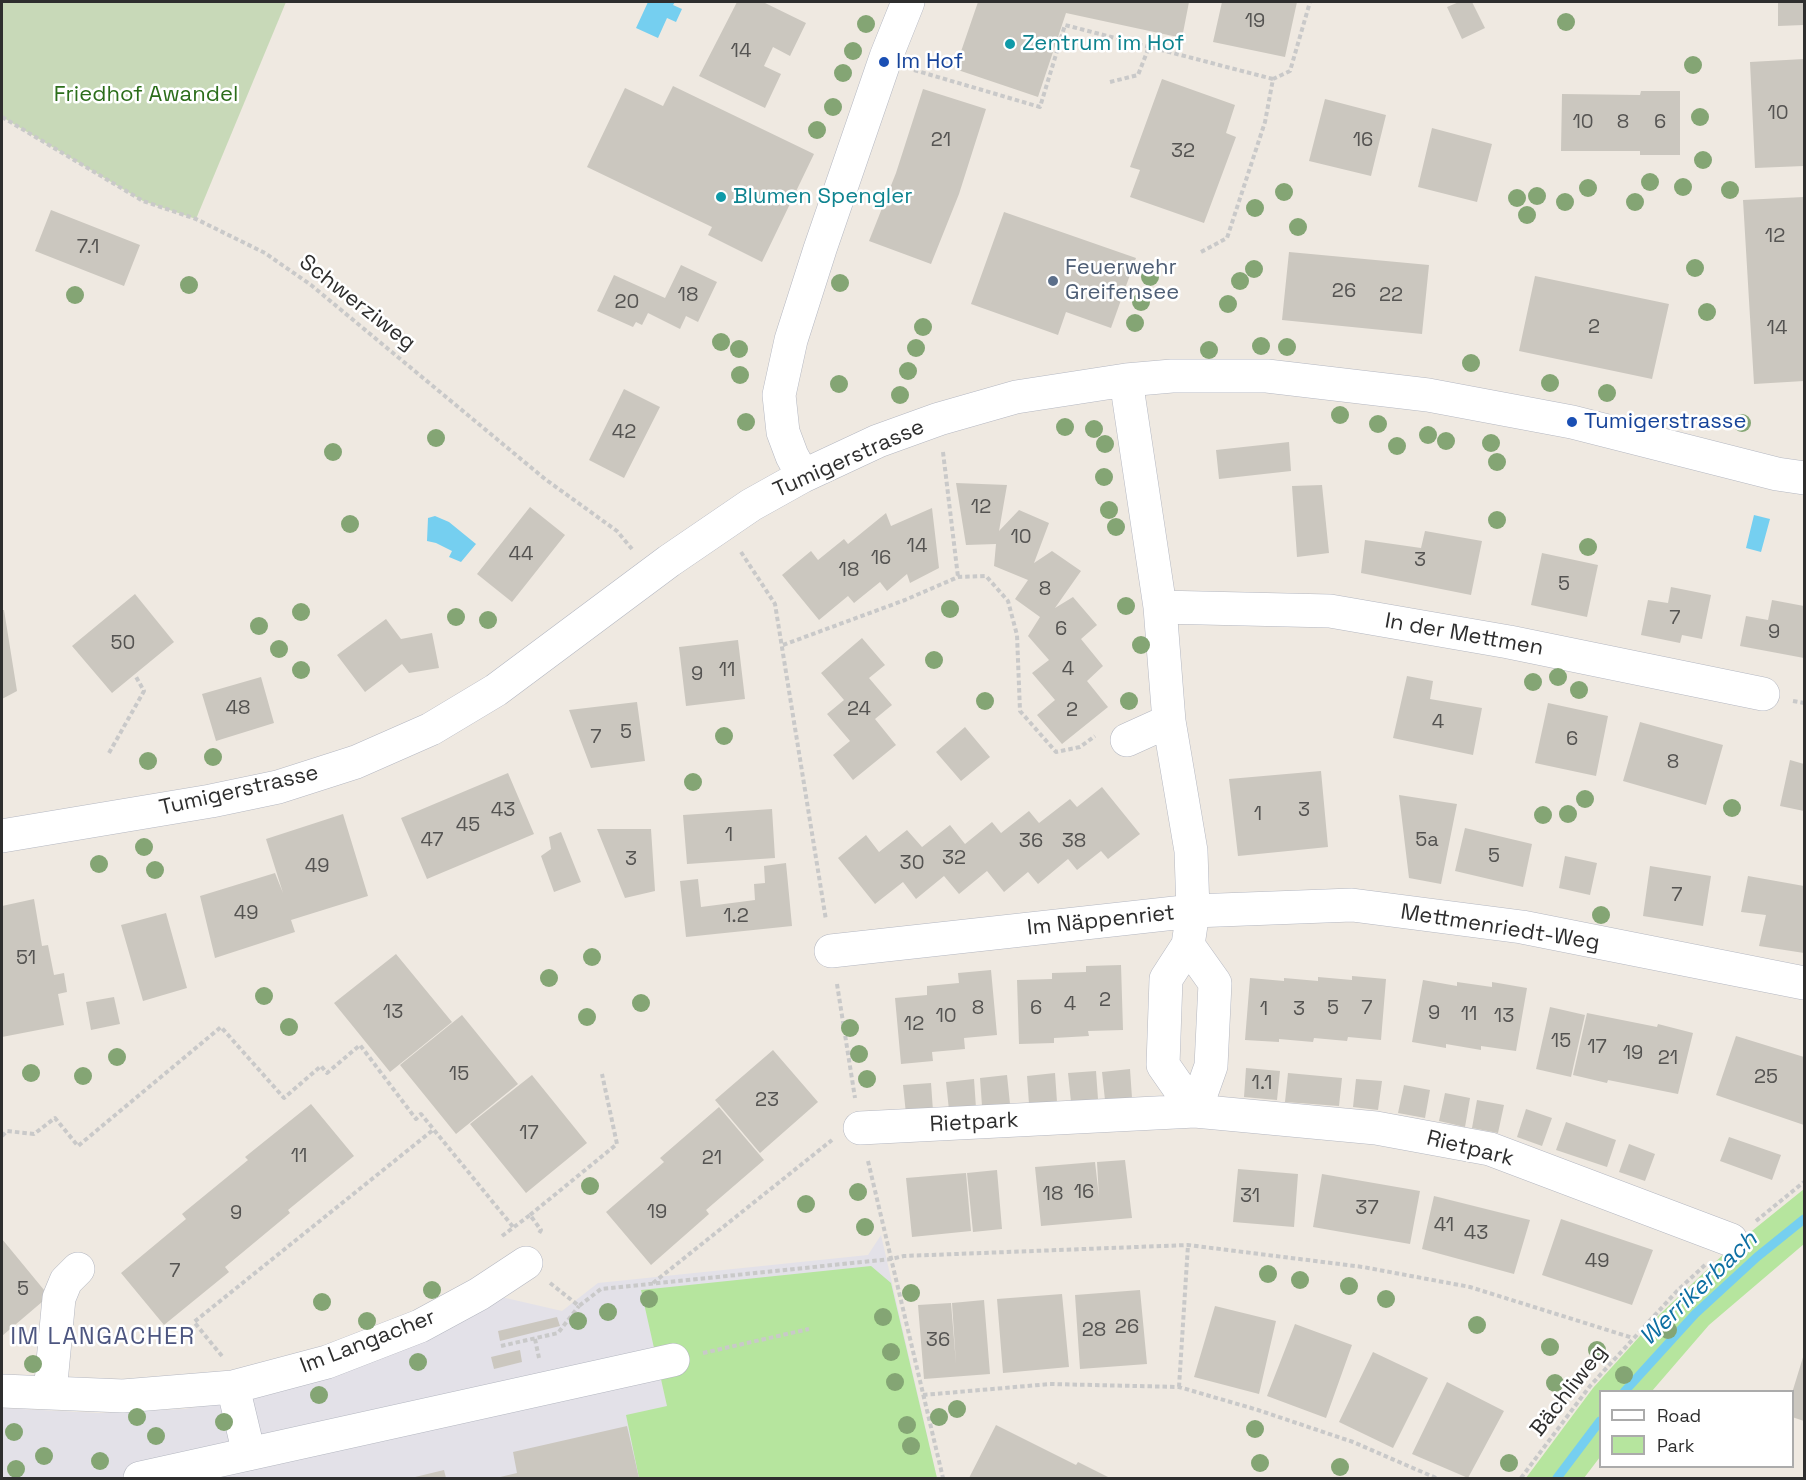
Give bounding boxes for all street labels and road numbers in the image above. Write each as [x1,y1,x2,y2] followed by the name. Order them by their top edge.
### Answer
[294,249,420,357] street label: Schwerziweg
[769,414,929,504] street label: Tumigerstrasse
[1383,608,1545,662] street label: In der Mettmen
[157,760,321,822] street label: Tumigerstrasse
[1399,899,1601,957] street label: Mettmenriedt-Weg
[1026,900,1176,942] street label: Im Näppenriet
[929,1107,1019,1139] street label: Rietpark
[1424,1125,1516,1173] street label: Rietpark
[297,1304,439,1380] street label: Im Langacher
[1525,1340,1613,1442] street label: Bächliweg

